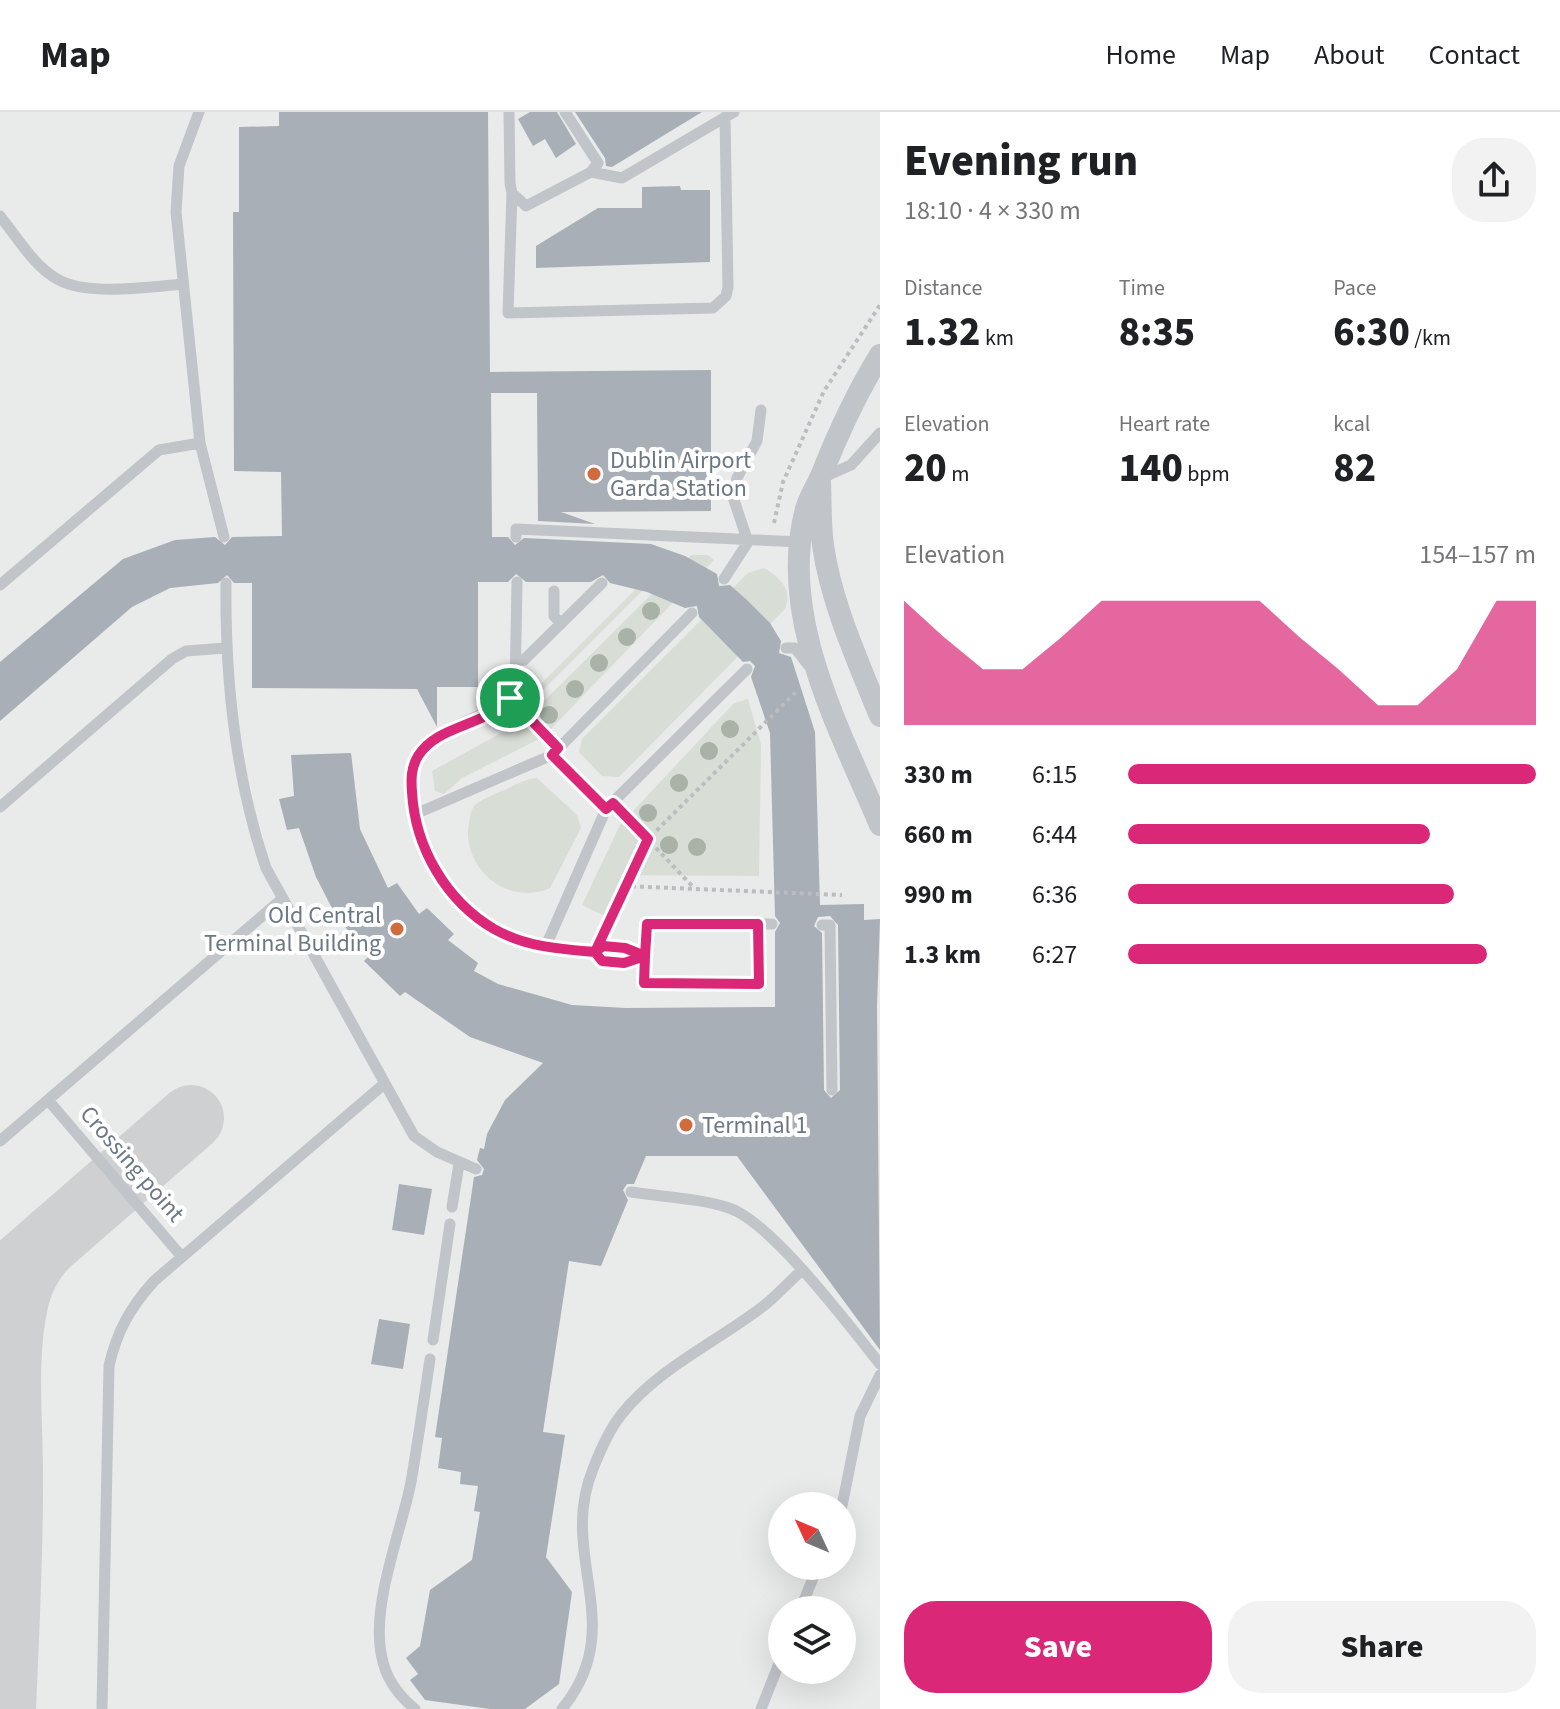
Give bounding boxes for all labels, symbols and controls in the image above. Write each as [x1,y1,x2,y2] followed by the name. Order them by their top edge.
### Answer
[40,28,111,82] text: Map
[1105,35,1176,75] text: Home
[1220,35,1270,75] text: Map
[1314,35,1385,75] text: About
[1429,35,1520,75] text: Contact
[904,130,1138,193] text: Evening run
[1452,138,1536,222] button: share
[904,192,1081,229] text: 18:10 · 4 × 330 m
[904,272,982,304] text: Distance
[1119,272,1165,304] text: Time
[1333,272,1376,304] text: Pace
[904,304,980,361] text: 1.32
[1119,304,1195,361] text: 8:35
[1333,304,1410,361] text: 6:30
[980,322,1014,354] text: km
[1410,322,1451,354] text: /km
[904,408,990,440] text: Elevation
[1119,408,1210,440] text: Heart rate
[1333,408,1370,440] text: kcal
[904,440,947,497] text: 20
[1119,440,1183,497] text: 140
[1333,440,1376,497] text: 82
[610,443,751,506] place label: Dublin Airport Garda Station
[947,458,969,490] text: m
[1183,458,1230,490] text: bpm
[585,465,603,483] marker: Dublin Airport Garda Station
[904,536,1005,573] text: Elevation
[1419,536,1536,573] text: 154–157 m
[476,664,544,732] pin
[488,676,532,720] icon: arrive
[904,756,973,793] text: 330 m
[1032,756,1077,793] text: 6:15
[904,816,973,853] text: 660 m
[1032,816,1077,853] text: 6:44
[904,876,973,913] text: 990 m
[1032,876,1077,913] text: 6:36
[204,898,381,961] place label: Old Central Terminal Building
[388,920,406,938] marker: Old Central Terminal Building
[904,936,981,973] text: 1.3 km
[1032,936,1077,973] text: 6:27
[71,1098,193,1230] street label: Crossing point
[702,1108,807,1143] place label: Terminal 1
[677,1116,695,1134] marker: Terminal 1
[768,1492,856,1580] north arrow
[768,1492,856,1684] map controls
[768,1596,856,1684] button: layers
[904,1601,1212,1693] button: Save
[1228,1601,1536,1693] button: Share

